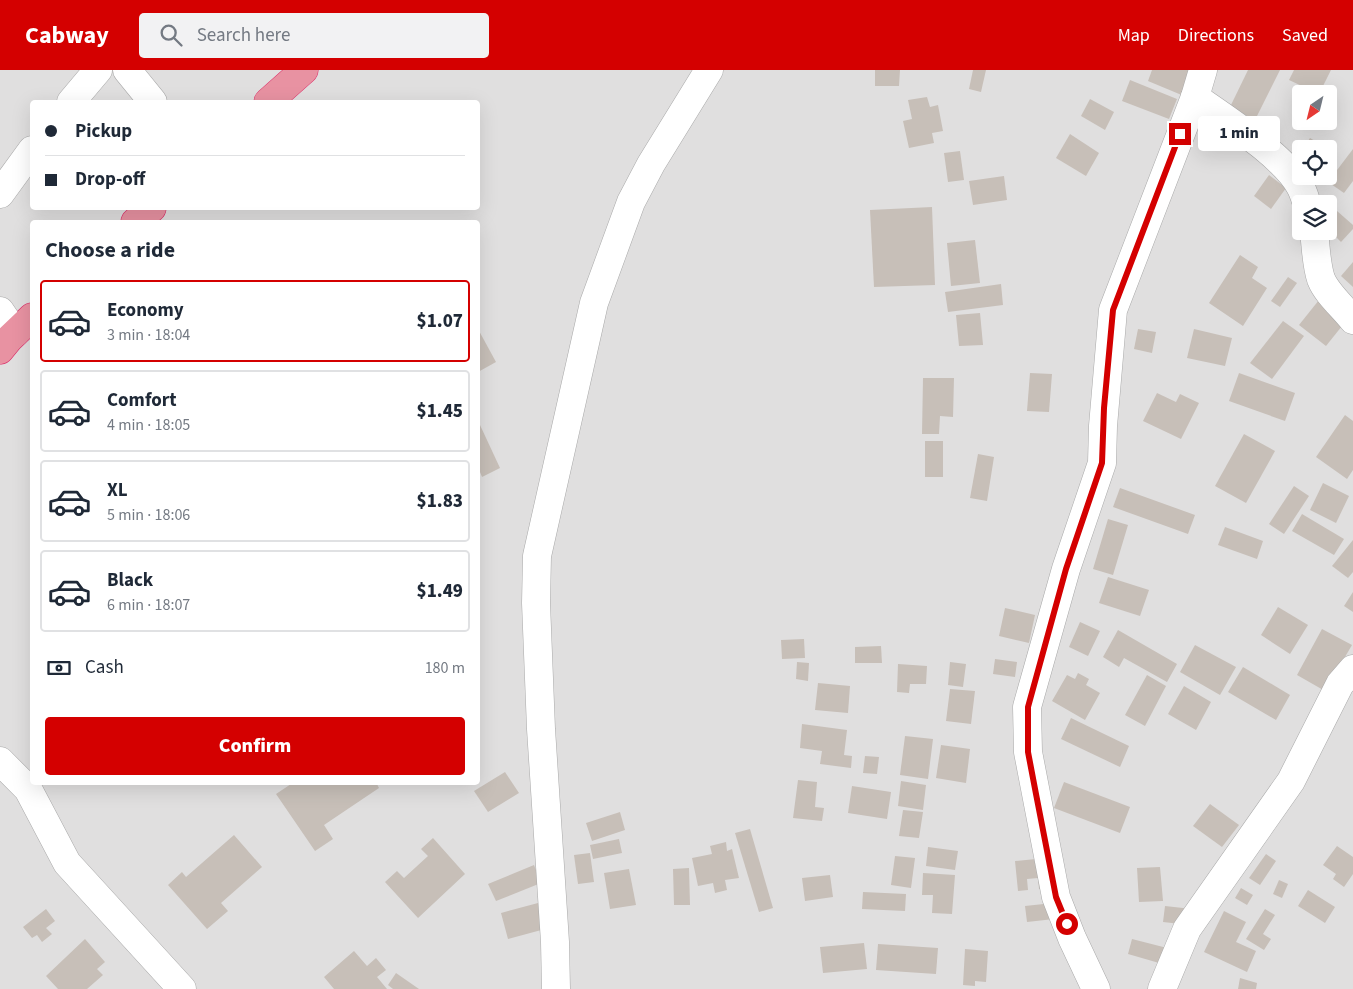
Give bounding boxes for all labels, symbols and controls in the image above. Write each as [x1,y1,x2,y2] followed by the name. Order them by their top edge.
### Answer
[139,13,489,58] search box
[25,18,109,53] text: Cabway
[157,21,185,49] icon: search
[197,22,290,49] text: Search here
[1118,23,1150,48] text: Map
[1178,23,1254,48] text: Directions
[1282,23,1328,48] text: Saved
[1292,85,1338,130] north arrow
[1292,85,1337,240] map controls
[1198,116,1280,152] callout: 1 min
[75,118,132,145] text: Pickup
[1219,122,1259,144] text: 1 min
[1169,123,1191,145] route end
[1292,140,1337,185] button: locate
[75,166,145,193] text: Drop-off
[1292,195,1337,240] button: layers
[45,234,175,266] text: Choose a ride
[107,297,184,324] text: Economy
[47,299,92,344] icon: car
[417,308,463,335] text: $1.07
[107,324,190,346] text: 3 min · 18:04
[107,387,177,414] text: Comfort
[47,389,92,434] icon: car
[417,398,463,425] text: $1.45
[107,414,190,436] text: 4 min · 18:05
[107,477,128,504] text: XL
[47,479,92,524] icon: car
[417,488,463,515] text: $1.83
[107,504,190,526] text: 5 min · 18:06
[107,567,153,594] text: Black
[47,569,92,614] icon: car
[417,578,463,605] text: $1.49
[107,594,190,616] text: 6 min · 18:07
[45,654,73,682] icon: cash
[85,654,124,681] text: Cash
[425,657,465,679] text: 180 m
[45,717,465,775] button: Confirm
[1056,913,1078,935] route start

